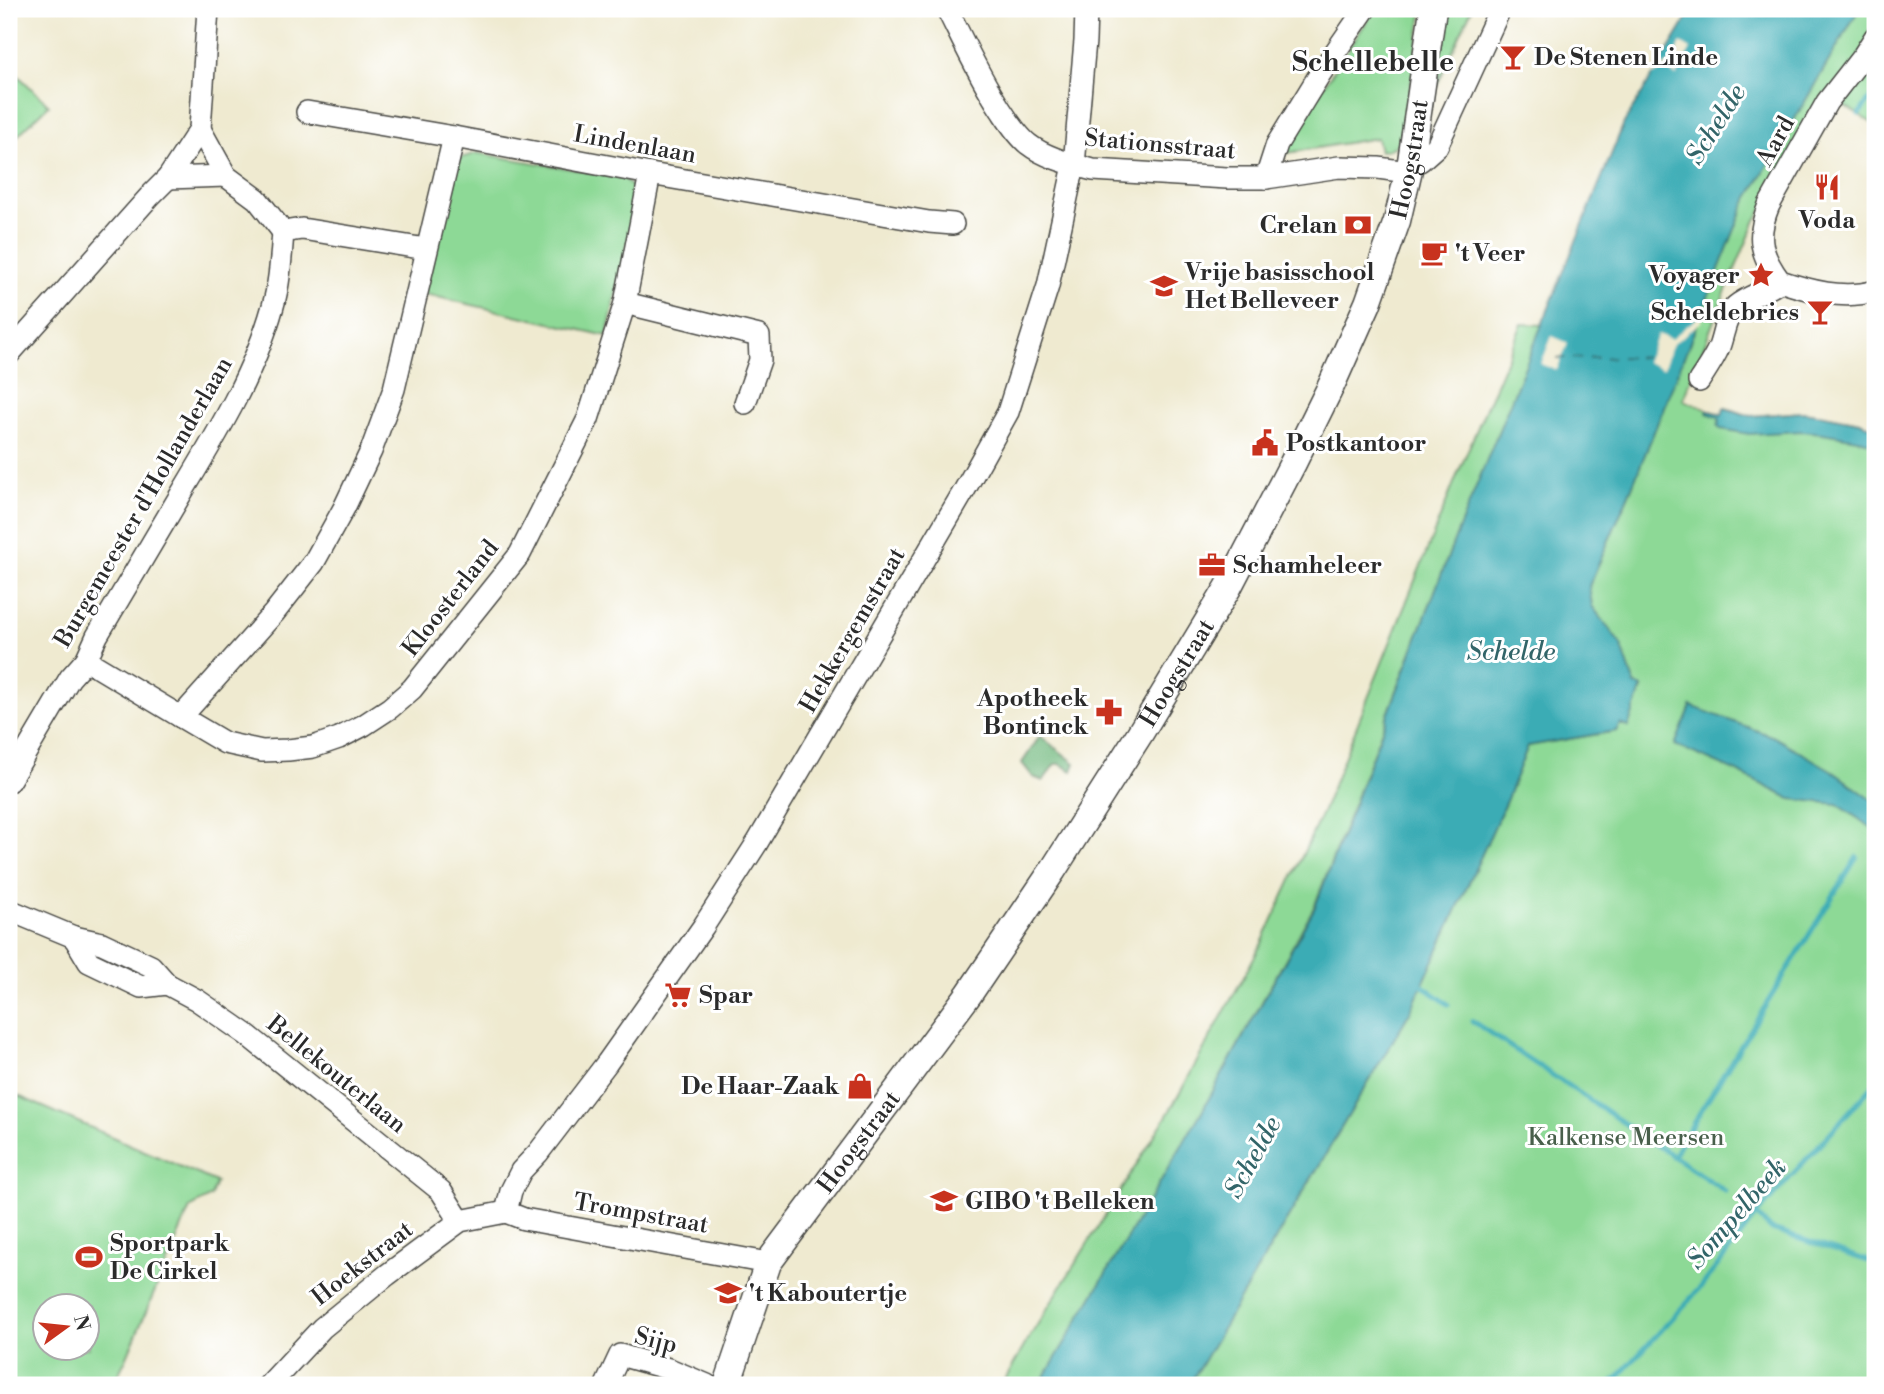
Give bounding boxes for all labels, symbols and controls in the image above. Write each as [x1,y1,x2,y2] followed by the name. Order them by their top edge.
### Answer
[1498,42,1528,72] bar icon: De Stenen Linde
[1534,43,1718,73] place label: De Stenen Linde
[1292,45,1454,80] district label: Schellebelle
[1679,79,1753,171] water label: Schelde
[1384,97,1436,222] street label: Hoogstraat
[1749,111,1802,173] street label: Aard
[571,119,698,171] street label: Lindenlaan
[1083,123,1237,167] street label: Stationsstraat
[1812,172,1842,202] restaurant icon: Voda
[1798,206,1856,236] place label: Voda
[1343,210,1373,240] bank icon: Crelan
[1259,211,1337,241] place label: Crelan
[1419,238,1449,268] cafe icon: 't Veer
[1455,239,1525,269] place label: 't Veer
[1184,258,1375,316] place label: Vrije basisschool Het Belleveer
[1746,260,1776,290] place icon: Voyager
[1648,261,1740,291] place label: Voyager
[1149,271,1179,301] school or university icon: Vrije basisschool Het Belleveer
[1805,297,1835,327] bar icon: Scheldebries
[1651,298,1799,328] place label: Scheldebries
[48,352,239,654] street label: Burgemeester d'Hollanderlaan
[1250,428,1280,458] public building icon: Postkantoor
[1286,429,1426,459] place label: Postkantoor
[396,534,506,663] street label: Kloosterland
[793,542,913,719] street label: Hekkergemstraat
[1197,550,1227,580] office icon: Schamheleer
[1233,551,1382,581] place label: Schamheleer
[1133,613,1222,733] street label: Hoogstraat
[1467,636,1555,668] water label: Schelde
[976,684,1089,742] place label: Apotheek Bontinck
[1094,697,1124,727] pharmacy icon: Apotheek Bontinck
[663,980,693,1010] supermarket icon: Spar
[699,981,753,1011] place label: Spar
[260,1009,412,1140] street label: Bellekouterlaan
[845,1071,875,1101] shop icon: De Haar-Zaak
[681,1072,840,1102] place label: De Haar-Zaak
[811,1085,908,1200] street label: Hoogstraat
[1217,1111,1288,1204] water label: Schelde
[1528,1123,1724,1153] park label: Kalkense Meersen
[1680,1152,1794,1276] water label: Sompelbeek
[929,1186,959,1216] school or university icon: GIBO 't Belleken
[571,1187,711,1241] street label: Trompstraat
[965,1187,1155,1217] place label: GIBO 't Belleken
[306,1215,420,1313] street label: Hoekstraat
[110,1229,230,1287] place label: Sportpark De Cirkel
[74,1242,104,1272] sports icon: Sportpark De Cirkel
[713,1278,743,1308] school or university icon: 't Kaboutertje
[749,1279,907,1309] place label: 't Kaboutertje
[32,1292,102,1362] north arrow
[68,1312,95,1333] text: N
[631,1321,680,1361] street label: Sijp

